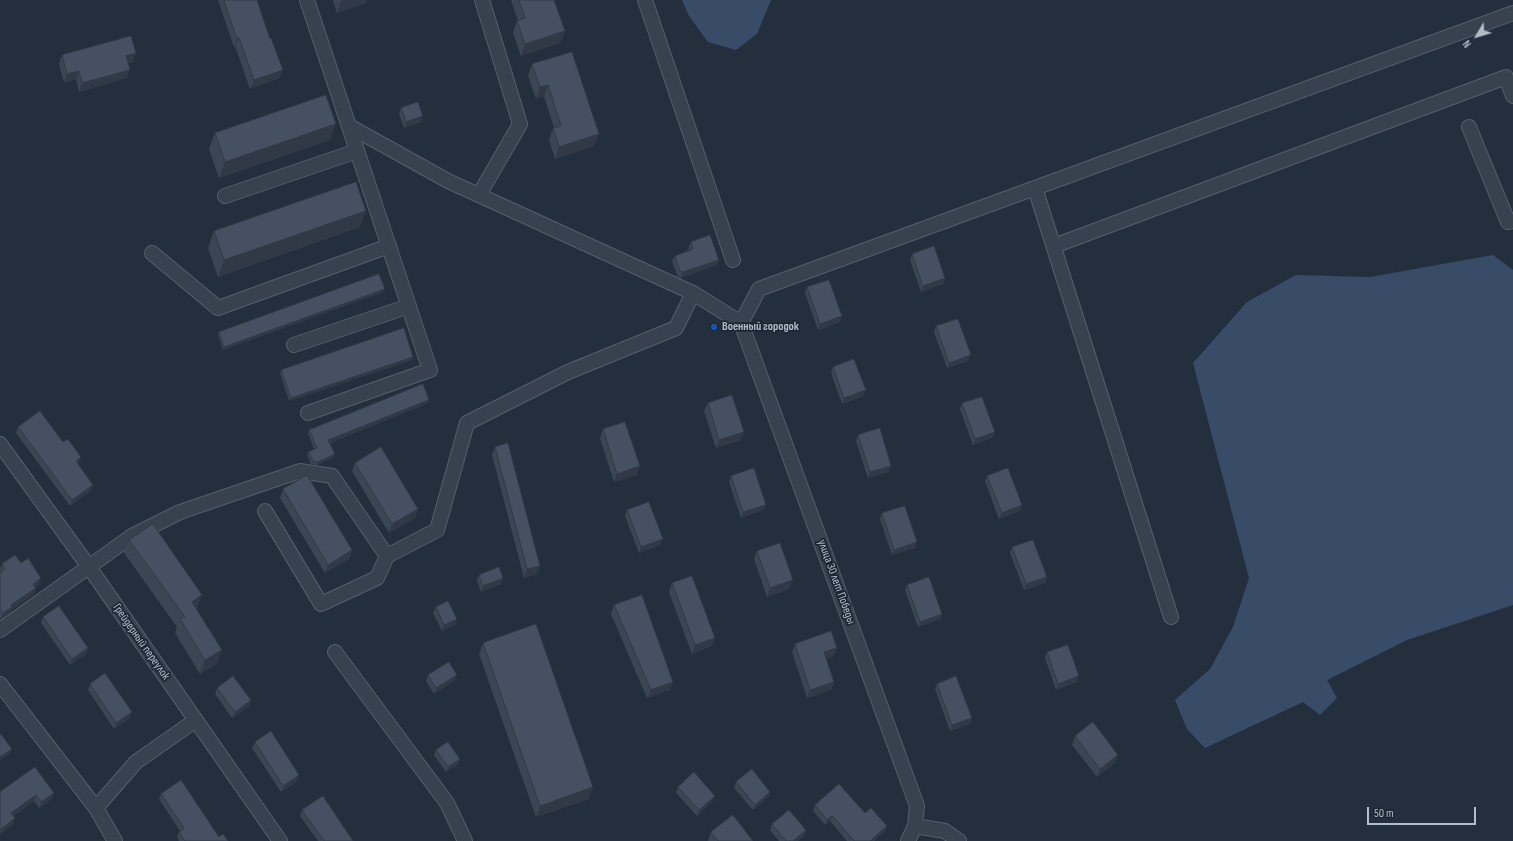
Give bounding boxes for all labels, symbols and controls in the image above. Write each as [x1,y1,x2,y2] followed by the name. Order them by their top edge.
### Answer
[1457,16,1497,56] north arrow
[1460,37,1474,50] text: N
[722,320,799,334] place label: Военный городок
[709,322,719,332] marker: Военный городок
[814,538,858,626] street label: улица 30 лет Победы
[109,601,173,683] street label: Грейдерный переулок
[1369,799,1478,825] scale bar
[1374,806,1394,821] text: 50 m

